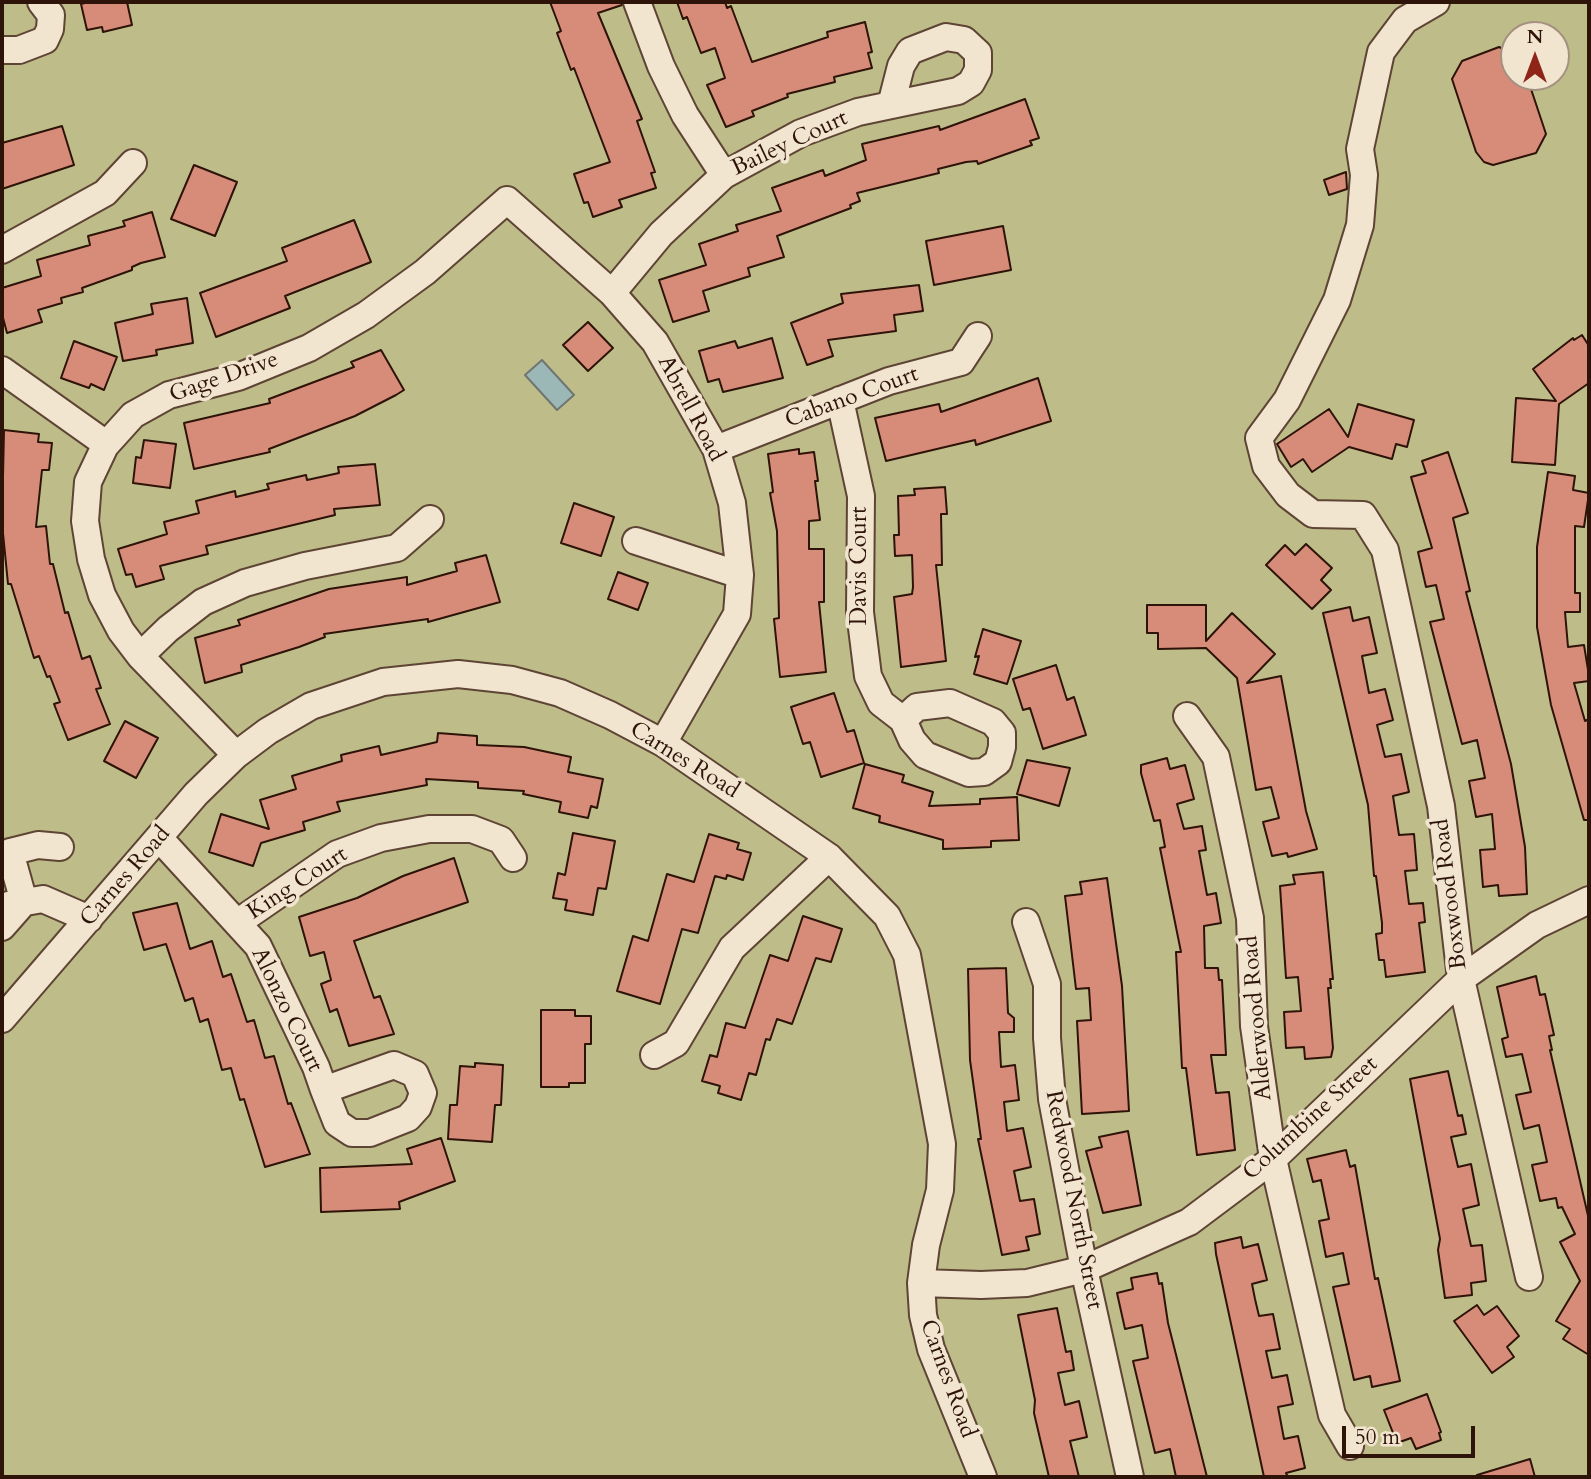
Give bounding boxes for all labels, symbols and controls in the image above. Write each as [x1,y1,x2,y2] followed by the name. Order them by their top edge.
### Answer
[1500,21,1570,91] north arrow
[1527,24,1543,50] text: N
[728,105,852,183] street label: Bailey Court
[166,347,282,409] street label: Gage Drive
[651,351,729,467] street label: Abrell Road
[782,361,922,435] street label: Cabano Court
[847,507,875,625] street label: Davis Court
[624,716,744,806] street label: Carnes Road
[1428,817,1474,971] street label: Boxwood Road
[75,821,177,933] street label: Carnes Road
[243,841,353,927] street label: King Court
[1237,934,1279,1102] street label: Alderwood Road
[244,943,328,1077] street label: Alonzo Court
[1238,1051,1384,1187] street label: Columbine Street
[1038,1088,1108,1312] street label: Redwood North Street
[913,1316,981,1442] street label: Carnes Road
[1346,1412,1479,1456] scale bar
[1355,1423,1400,1452] text: 50 m

